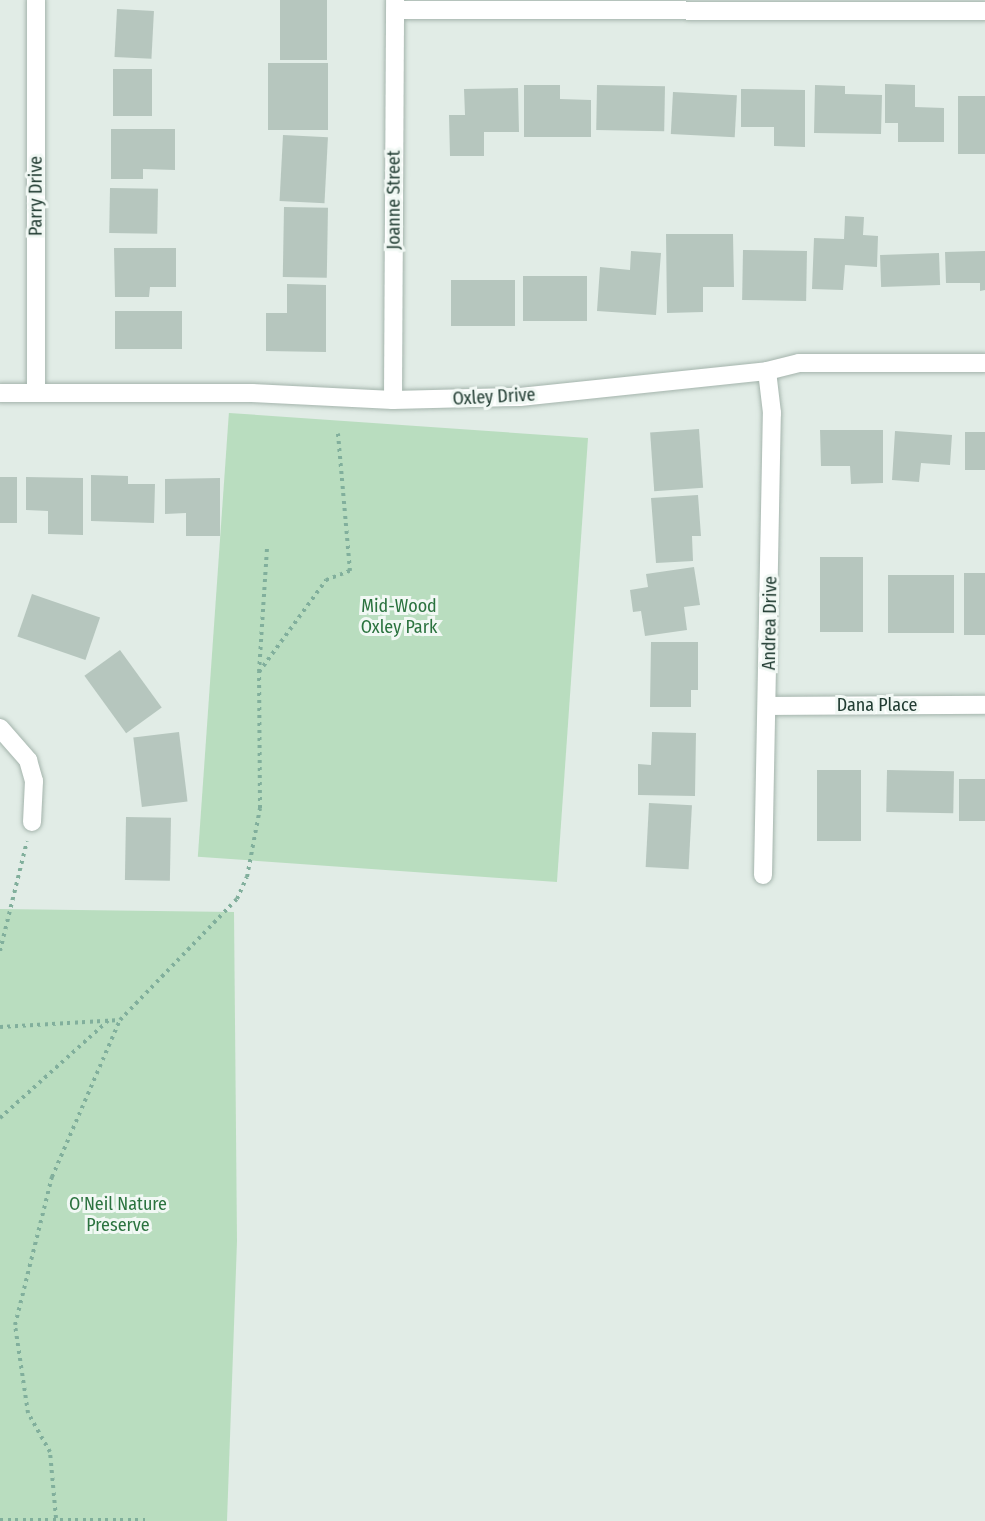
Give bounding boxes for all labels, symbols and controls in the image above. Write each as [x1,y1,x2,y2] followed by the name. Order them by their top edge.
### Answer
[383,150,405,250] street label: Joanne Street
[25,156,47,236] street label: Parry Drive
[452,384,536,410] street label: Oxley Drive
[758,576,782,670] street label: Andrea Drive
[361,596,437,638] park label: Mid-Wood Oxley Park
[837,694,917,716] street label: Dana Place
[69,1194,167,1236] park label: O'Neil Nature Preserve

